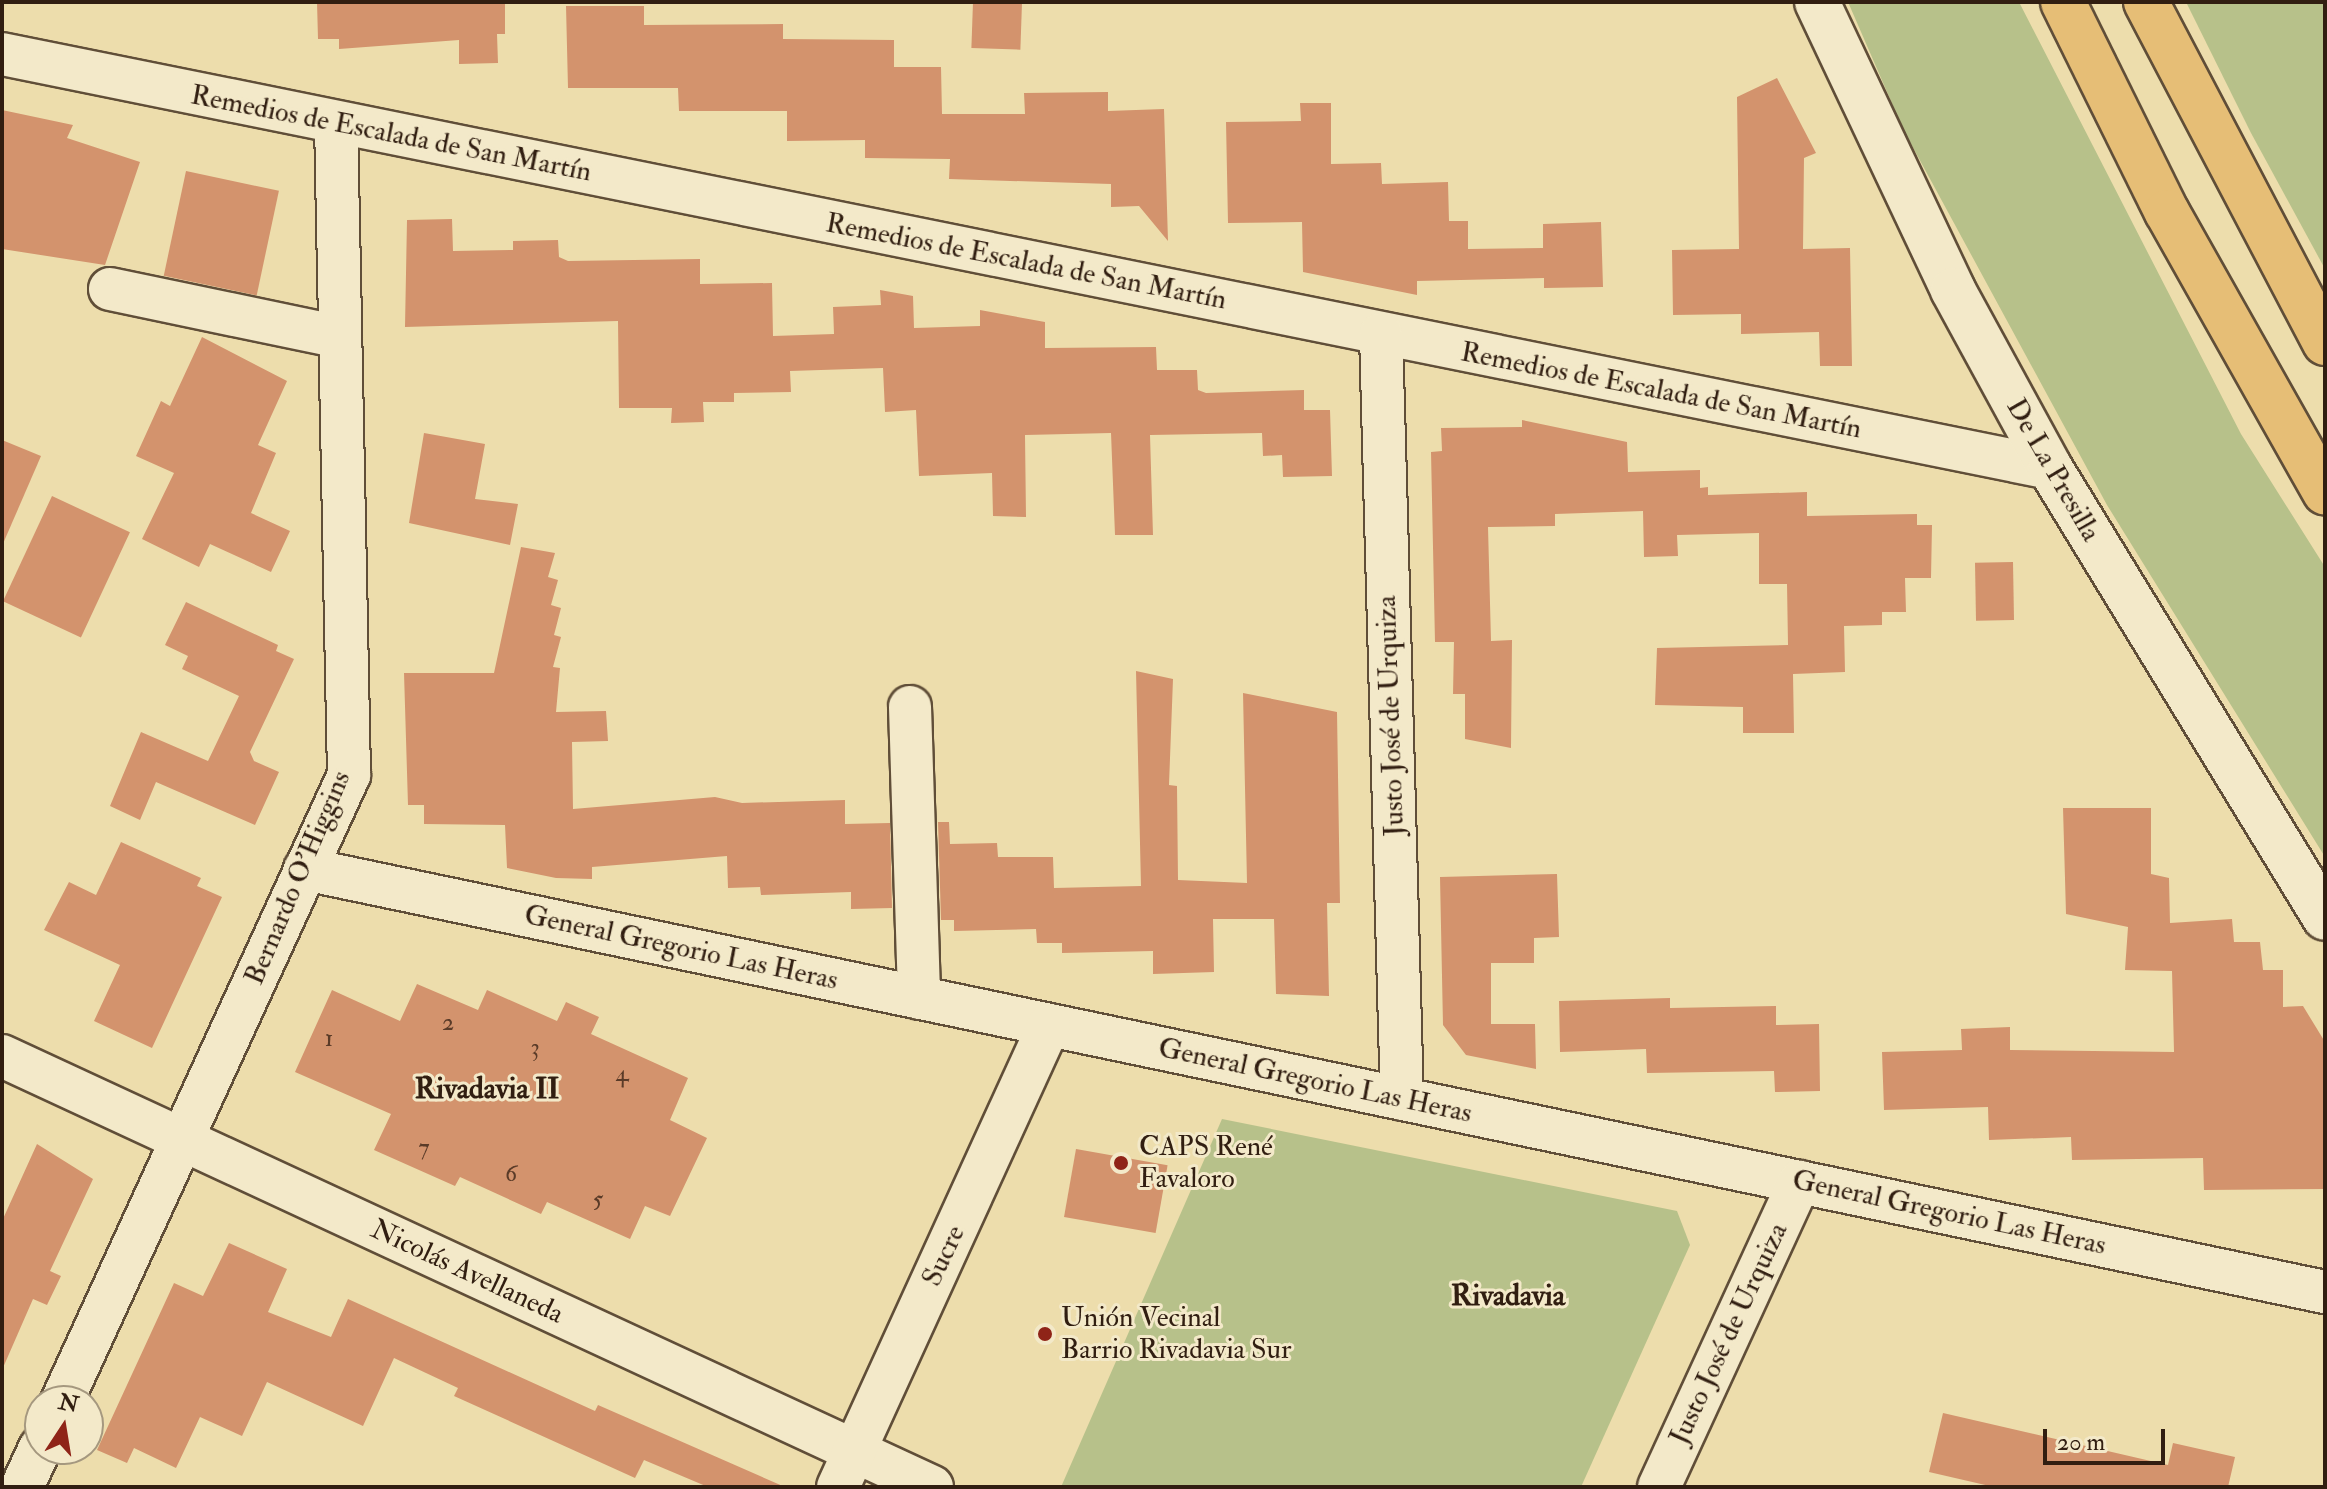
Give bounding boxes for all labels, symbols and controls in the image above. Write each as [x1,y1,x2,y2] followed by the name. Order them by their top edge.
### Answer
[188,79,594,189] street label: Remedios de Escalada de San Martín
[823,207,1229,317] street label: Remedios de Escalada de San Martín
[1458,336,1864,446] street label: Remedios de Escalada de San Martín
[1999,393,2107,547] street label: De La Presilla
[1370,595,1412,837] street label: Justo José de Urquiza
[238,766,358,990] street label: Bernardo O'Higgins
[521,898,841,998] street label: General Gregorio Las Heras
[442,1009,454,1037] house number: 2
[325,1025,333,1053] house number: 1
[1155,1031,1475,1131] street label: General Gregorio Las Heras
[530,1034,540,1062] house number: 3
[616,1060,628,1088] house number: 4
[415,1071,559,1107] district label: Rivadavia II
[1139,1130,1273,1196] place label: CAPS René Favaloro
[418,1134,430,1162] house number: 7
[1110,1152,1132,1174] marker: CAPS René Favaloro
[505,1160,517,1188] house number: 6
[1789,1163,2109,1263] street label: General Gregorio Las Heras
[593,1186,603,1214] house number: 5
[365,1213,569,1331] street label: Nicolás Avellaneda
[1663,1218,1795,1450] street label: Justo José de Urquiza
[915,1220,973,1292] street label: Sucre
[1451,1278,1565,1314] district label: Rivadavia
[1061,1301,1291,1367] place label: Unión Vecinal Barrio Rivadavia Sur
[1036,1325,1054,1343] marker: Unión Vecinal Barrio Rivadavia Sur
[24,1385,104,1465] north arrow
[56,1388,81,1419] text: N
[2047,1413,2169,1463] scale bar
[2057,1427,2105,1458] text: 20 m

